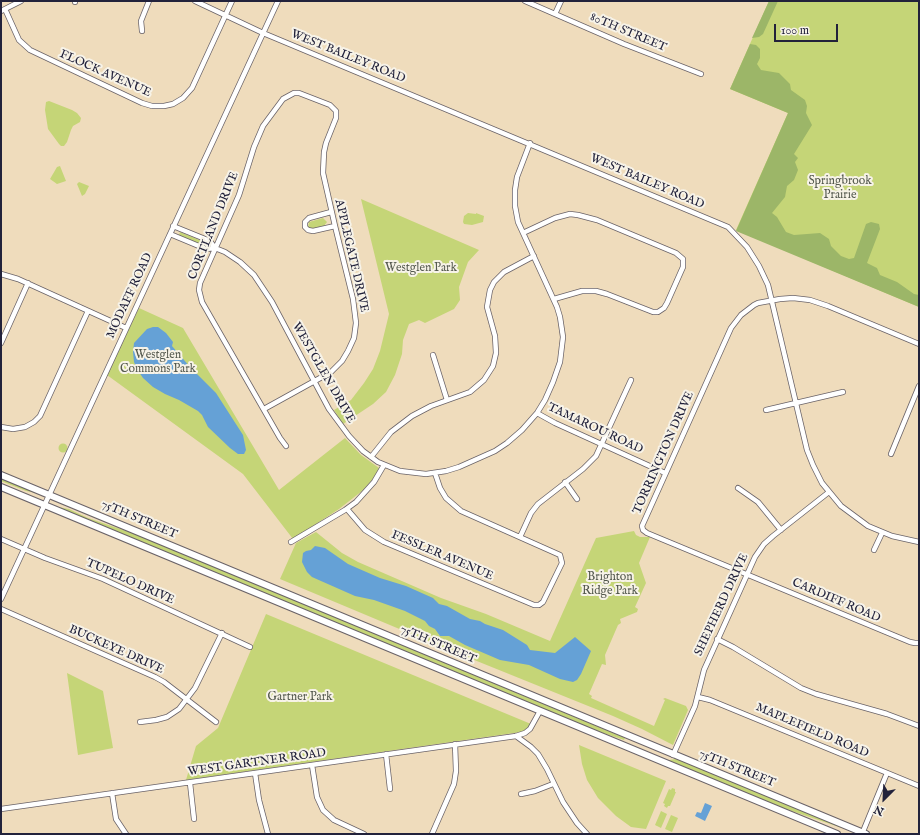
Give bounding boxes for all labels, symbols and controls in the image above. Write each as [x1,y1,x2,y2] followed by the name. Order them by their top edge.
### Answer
[588,10,668,56] street label: 80TH STREET
[776,16,840,42] scale bar
[781,23,809,38] text: 100 m
[289,27,407,87] street label: WEST BAILEY ROAD
[57,47,153,101] street label: FLOCK AVENUE
[588,151,706,213] street label: WEST BAILEY ROAD
[186,170,242,282] street label: CORTLAND DRIVE
[808,175,872,203] park label: Springbrook Prairie
[331,198,371,314] street label: APPLEGATE DRIVE
[104,251,156,341] street label: MODAFF ROAD
[385,262,457,276] park label: Westglen Park
[288,320,358,426] street label: WESTGLEN DRIVE
[120,349,196,377] park label: Westglen Commons Park
[630,389,698,517] street label: TORRINGTON DRIVE
[545,401,645,457] street label: TAMAROU ROAD
[99,498,179,542] street label: 75TH STREET
[389,528,495,584] street label: FESSLER AVENUE
[692,551,752,659] street label: SHEPHERD DRIVE
[84,556,176,608] street label: TUPELO DRIVE
[582,571,638,599] park label: Brighton Ridge Park
[790,576,882,626] street label: CARDIFF ROAD
[66,623,166,677] street label: BUCKEYE DRIVE
[398,623,478,667] street label: 75TH STREET
[267,691,333,705] park label: Gartner Park
[753,701,871,761] street label: MAPLEFIELD ROAD
[187,746,327,780] street label: WEST GARTNER ROAD
[697,747,777,791] street label: 75TH STREET
[864,779,904,819] north arrow
[872,802,886,818] text: N

